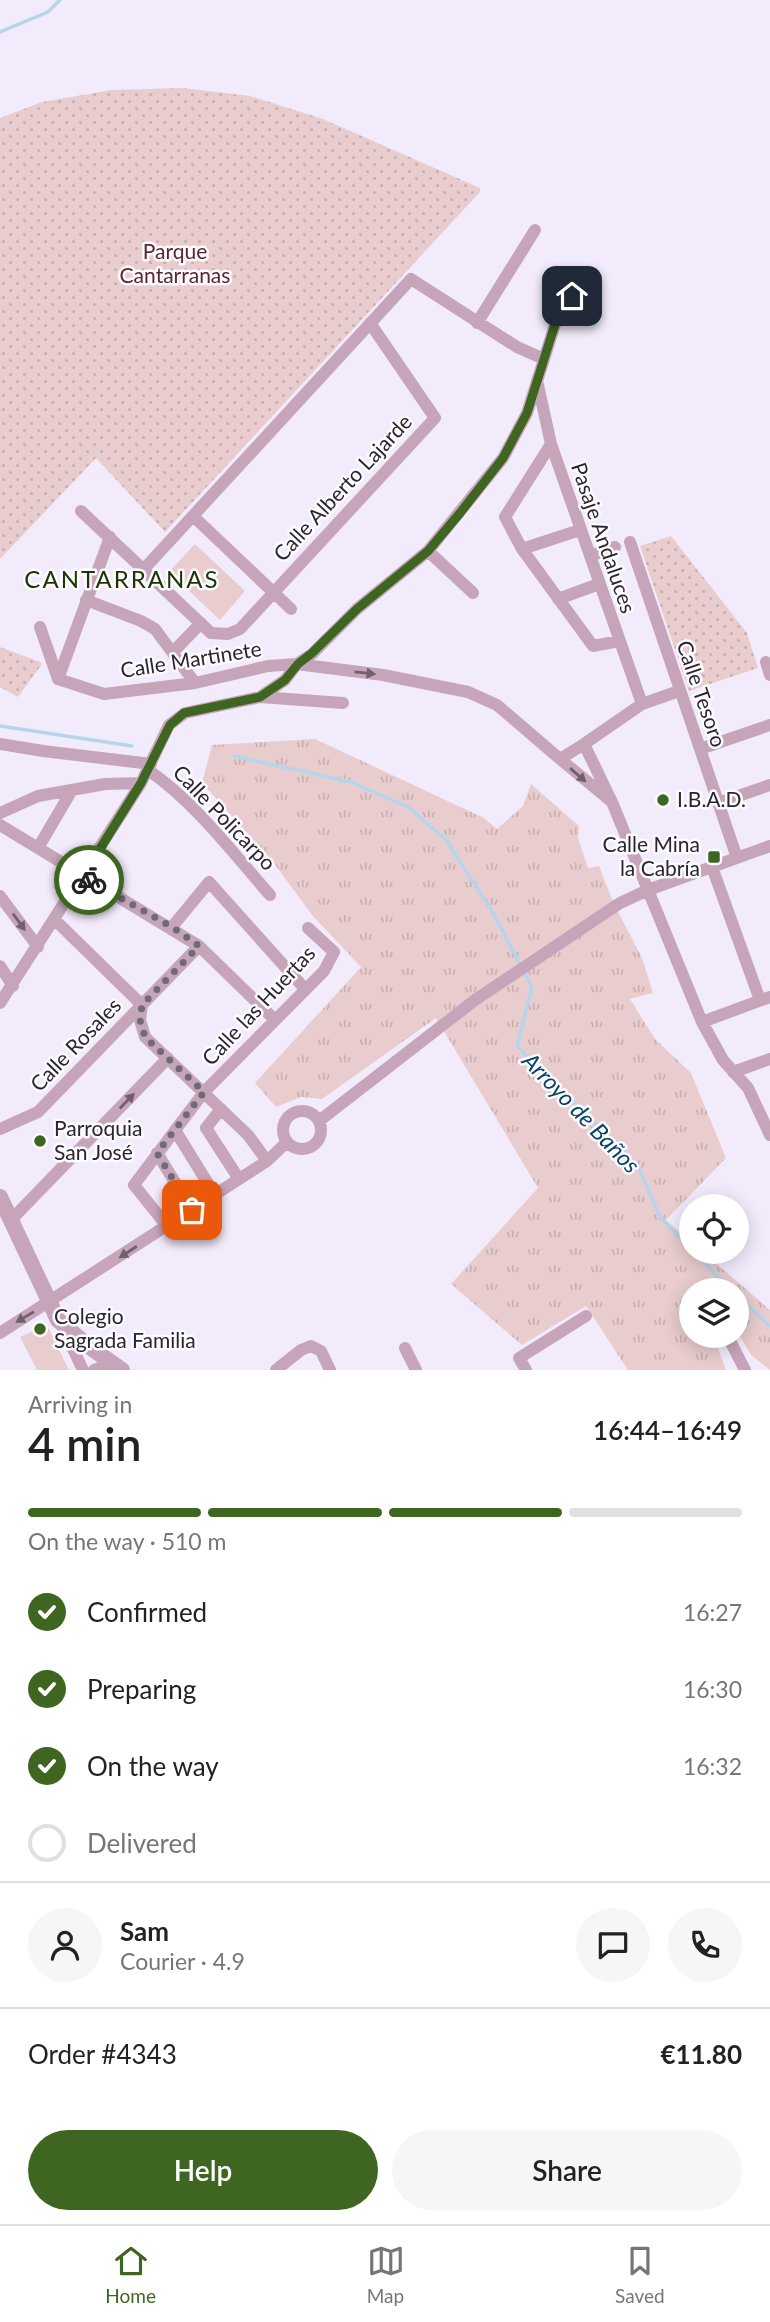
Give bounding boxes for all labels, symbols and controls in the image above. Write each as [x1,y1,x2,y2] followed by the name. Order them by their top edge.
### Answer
[120,238,230,287] park label: Parque Cantarranas
[542,266,602,326] pin
[553,277,591,315] icon: home
[268,408,416,565] street label: Calle Alberto Lajarde
[567,459,642,616] street label: Pasaje Andaluces
[24,564,220,593] district label: CANTARRANAS
[119,635,263,682] street label: Calle Martinete
[672,637,732,750] street label: Calle Tesoro
[354,668,376,679] one-way arrow
[169,759,282,875] street label: Calle Policarpo
[570,767,587,782] one-way arrow
[677,786,746,811] place label: I.B.A.D.
[655,792,671,808] marker: I.B.A.D.
[603,831,700,880] place label: Calle Mina la Cabría
[54,845,124,915] courier
[706,849,722,865] marker: Calle Mina la Cabría
[70,861,108,899] icon: bike
[12,913,26,931] one-way arrow
[196,940,320,1070] street label: Calle las Huertas
[24,992,126,1096] street label: Calle Rosales
[516,1045,646,1178] water label: Arroyo de Baños
[118,1092,135,1109] one-way arrow
[54,1115,142,1164] place label: Parroquia San José
[32,1133,48,1149] marker: Parroquia San José
[162,1180,222,1240] pin
[173,1191,211,1229] icon: bag
[679,1194,749,1348] map controls
[679,1194,749,1264] button: locate
[118,1245,137,1258] one-way arrow
[679,1278,749,1348] button: layers
[54,1303,196,1352] place label: Colegio Sagrada Familia
[15,1311,35,1324] one-way arrow
[32,1321,48,1337] marker: Colegio Sagrada Familia
[28,1390,132,1418] text: Arriving in
[593,1414,742,1446] text: 16:44–16:49
[28,1416,142,1471] text: 4 min
[28,1527,227,1555] text: On the way · 510 m
[28,1593,66,1631] icon: check
[87,1596,207,1628] text: Confirmed
[683,1598,742,1626] text: 16:27
[28,1670,66,1708] icon: check
[87,1673,196,1705] text: Preparing
[683,1675,742,1703] text: 16:30
[28,1747,66,1785] icon: check
[87,1750,219,1782] text: On the way
[683,1752,742,1780] text: 16:32
[87,1827,197,1859] text: Delivered
[28,1908,102,1982] button: person
[576,1908,650,1982] button: chat
[668,1908,742,1982] button: phone
[120,1915,169,1947] text: Sam
[120,1947,245,1975] text: Courier · 4.9
[28,2038,177,2070] text: Order #4343
[660,2038,742,2070] text: €11.80
[28,2130,378,2210] button: Help
[392,2130,742,2210] button: Share
[105,2242,156,2307] tab: Home
[367,2242,405,2307] tab: Map
[615,2242,665,2307] tab: Saved

